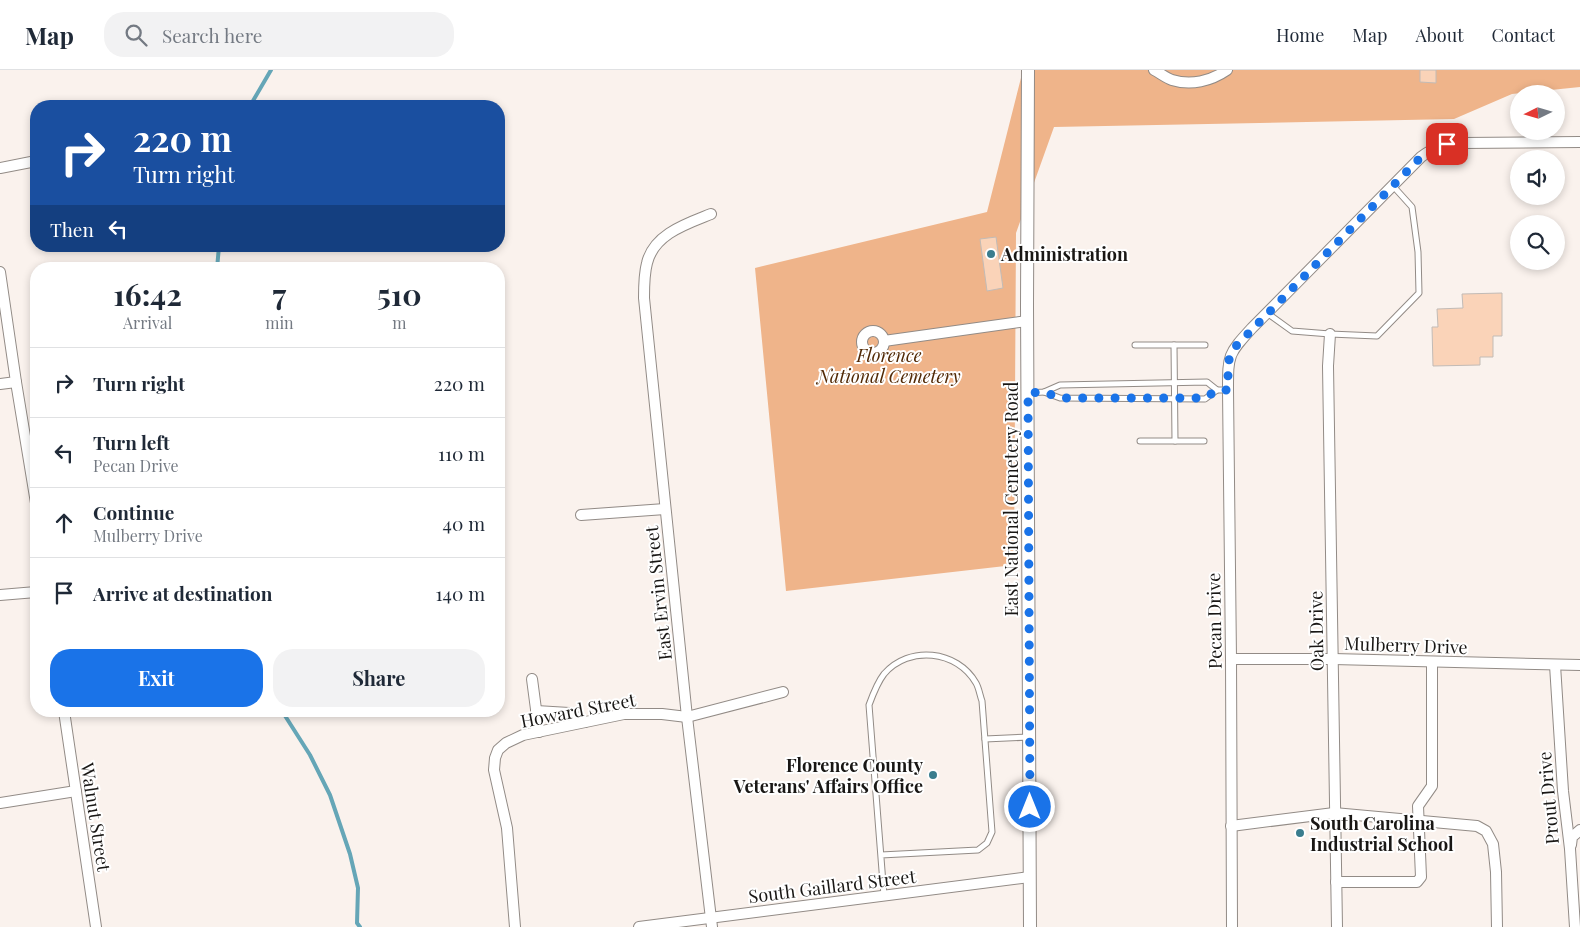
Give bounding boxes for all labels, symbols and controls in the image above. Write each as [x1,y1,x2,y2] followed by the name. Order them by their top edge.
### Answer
[104,12,454,57] search box
[25,19,74,51] text: Map
[122,21,150,49] icon: search
[162,22,262,48] text: Search here
[1276,23,1324,47] text: Home
[1352,23,1387,47] text: Map
[1415,23,1464,47] text: About
[1492,23,1555,47] text: Contact
[1510,85,1565,140] north arrow
[1510,85,1565,270] map controls
[133,114,232,161] text: 220 m
[50,120,115,185] icon: right
[1426,123,1468,165] pin
[1433,130,1461,158] icon: arrive
[1510,150,1565,205] button: sound
[133,159,235,189] text: Turn right
[104,215,132,243] icon: left
[1510,215,1565,270] button: search
[50,216,94,242] text: Then
[1000,242,1128,266] place label: Administration
[985,248,997,260] marker: Administration
[113,274,182,314] text: 16:42
[273,274,286,314] text: 7
[377,274,422,314] text: 510
[123,312,172,333] text: Arrival
[265,312,294,333] text: min
[392,312,406,333] text: m
[815,343,961,388] park label: Florence National Cemetery
[50,369,78,397] icon: right
[93,370,185,396] text: Turn right
[434,370,485,396] text: 220 m
[999,381,1023,616] street label: East National Cemetery Road
[93,429,170,455] text: Turn left
[50,439,78,467] icon: left
[438,440,485,466] text: 110 m
[93,455,179,476] text: Pecan Drive
[93,499,174,525] text: Continue
[50,509,78,537] icon: ahead
[443,510,485,536] text: 40 m
[639,524,677,661] street label: East Ervin Street
[93,525,203,546] text: Mulberry Drive
[1201,573,1227,669] street label: Pecan Drive
[50,579,78,607] icon: arrive
[93,580,273,606] text: Arrive at destination
[436,580,485,606] text: 140 m
[1303,591,1329,671] street label: Oak Drive
[1344,631,1468,659] street label: Mulberry Drive
[50,649,263,707] button: Exit
[273,649,485,707] button: Share
[518,687,638,733] street label: Howard Street
[1532,751,1564,845] street label: Prout Drive
[733,753,924,798] place label: Florence County Veterans' Affairs Office
[75,760,117,874] street label: Walnut Street
[927,769,939,781] marker: Florence County Veterans' Affairs Office
[1003,780,1055,832] position arrow
[1310,811,1454,856] place label: South Carolina Industrial School
[1294,827,1306,839] marker: South Carolina Industrial School
[747,864,918,908] street label: South Gaillard Street

